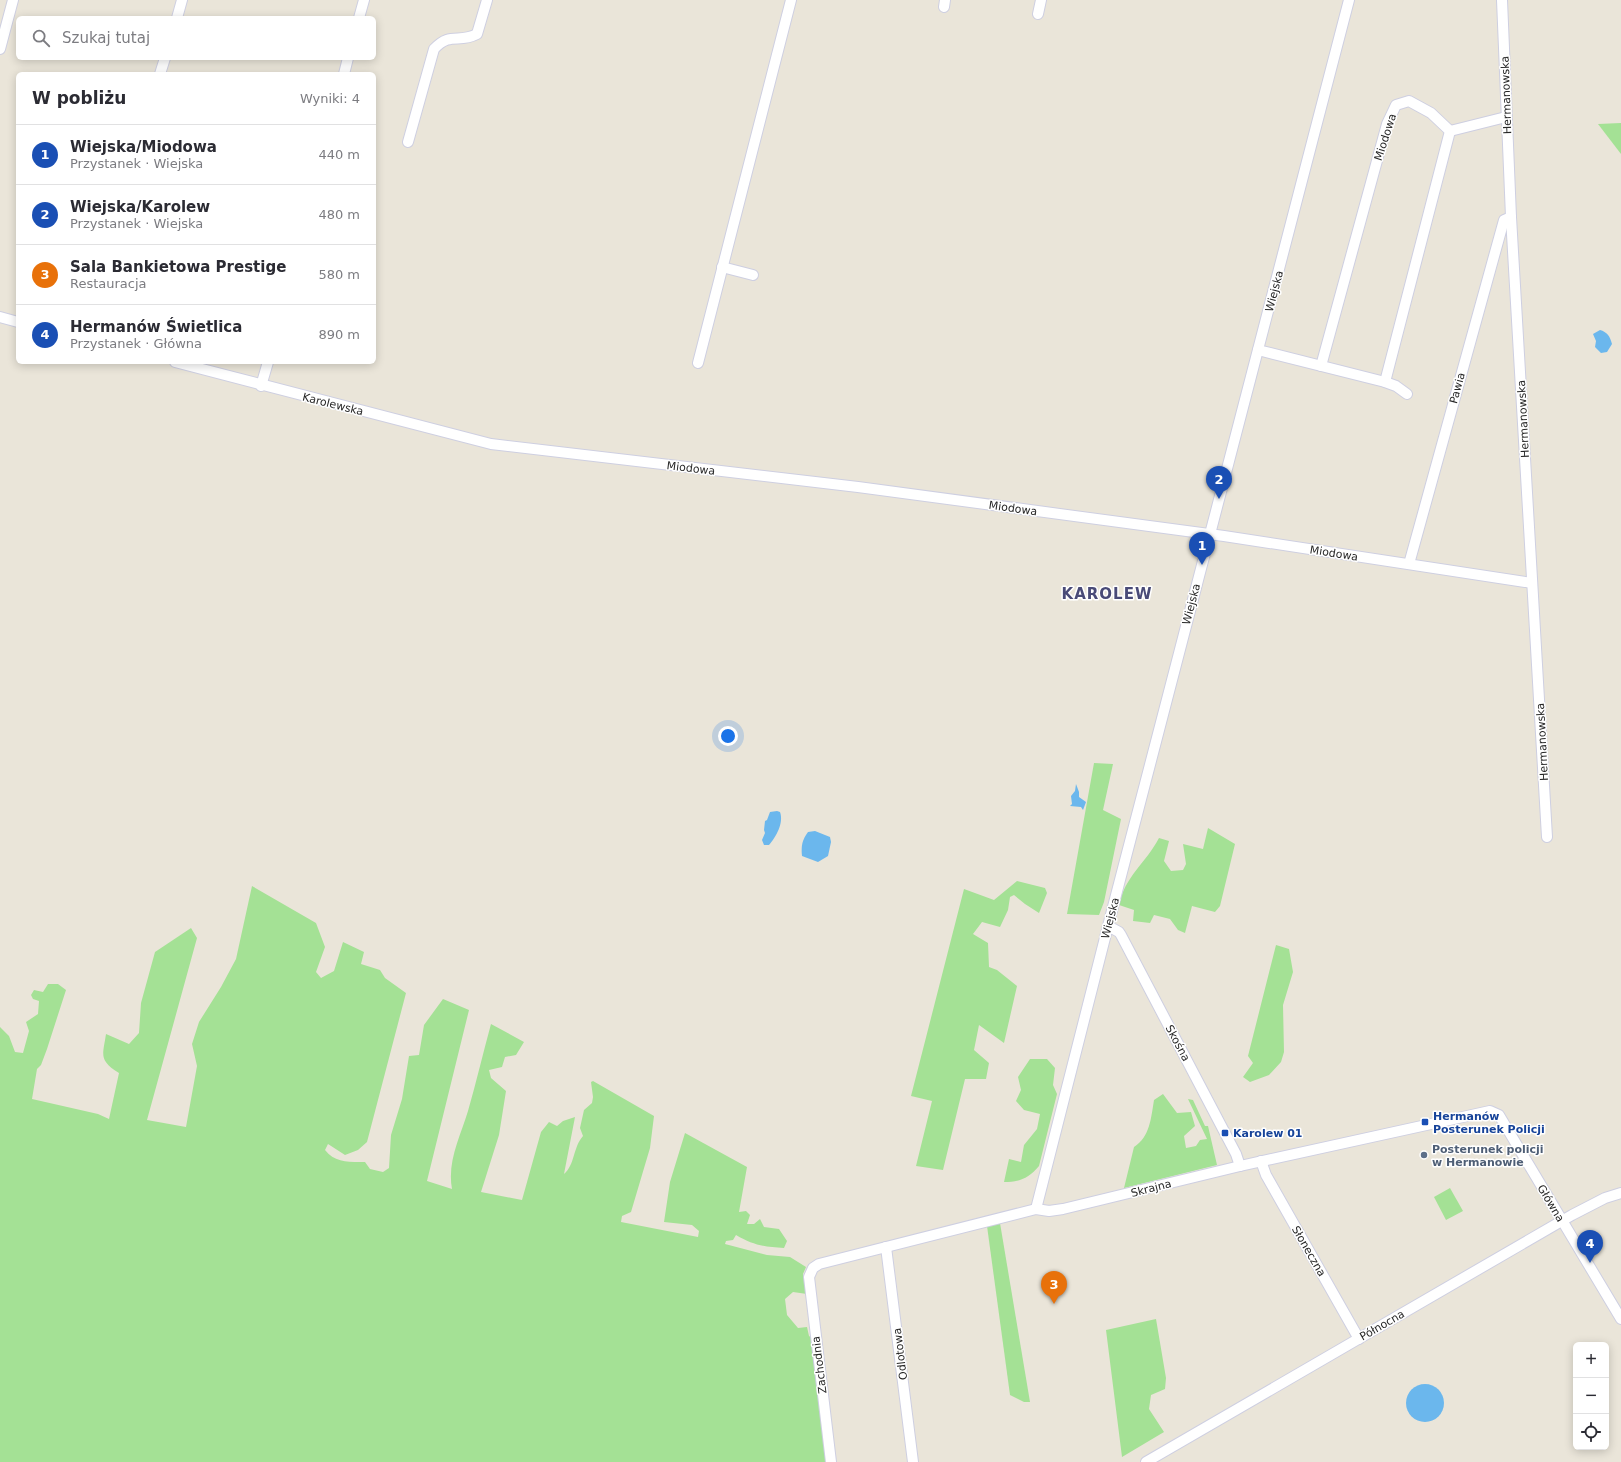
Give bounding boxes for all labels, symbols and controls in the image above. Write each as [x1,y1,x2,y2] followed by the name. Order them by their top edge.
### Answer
[16,16,376,60] search box
[30,27,52,49] icon: search
[62,29,150,47] text: Szukaj tutaj
[1499,56,1514,134] street label: Hermanowska
[32,88,126,108] text: W pobliżu
[300,91,360,106] text: Wyniki: 4
[1372,112,1399,162] street label: Miodowa
[70,138,217,156] text: Wiejska/Miodowa
[40,147,50,162] text: 1
[318,147,360,162] text: 440 m
[70,156,203,171] text: Przystanek · Wiejska
[70,198,210,216] text: Wiejska/Karolew
[40,207,50,222] text: 2
[318,207,360,222] text: 480 m
[70,216,203,231] text: Przystanek · Wiejska
[70,258,286,276] text: Sala Bankietowa Prestige
[40,267,50,282] text: 3
[318,267,360,282] text: 580 m
[1263,269,1286,313] street label: Wiejska
[70,276,147,291] text: Restauracja
[70,318,242,336] text: Hermanów Świetlica
[40,327,50,342] text: 4
[318,327,360,342] text: 890 m
[70,336,202,351] text: Przystanek · Główna
[1447,371,1468,405] street label: Pawia
[1515,380,1532,458] street label: Hermanowska
[301,391,365,418] street label: Karolewska
[666,459,716,478] street label: Miodowa
[1206,466,1232,499] pin: 2
[988,499,1038,518] street label: Miodowa
[1189,532,1215,565] pin: 1
[1309,543,1359,564] street label: Miodowa
[1180,582,1203,626] street label: Wiejska
[1062,585,1152,603] district label: KAROLEW
[1534,703,1551,781] street label: Hermanowska
[718,726,738,746] your location
[1099,896,1122,940] street label: Wiejska
[1163,1023,1192,1064] street label: Skośna
[1433,1110,1545,1136] place label: Hermanów Posterunek Policji
[1420,1117,1430,1127] marker: Hermanów Posterunek Policji
[1233,1127,1302,1140] place label: Karolew 01
[1220,1128,1230,1138] marker: Karolew 01
[1432,1143,1544,1169] place label: Posterunek policji w Hermanowie
[1419,1150,1429,1160] marker: Posterunek policji w Hermanowie
[1129,1177,1173,1200] street label: Skrajna
[1534,1182,1567,1224] street label: Główna
[1289,1224,1328,1279] street label: Słoneczna
[1577,1230,1603,1263] pin: 4
[1041,1271,1067,1304] pin: 3
[1358,1307,1407,1343] street label: Północna
[891,1327,910,1381] street label: Odlotowa
[810,1335,829,1394] street label: Zachodnia
[1573,1342,1609,1450] map controls
[1573,1342,1609,1378] button: +
[1573,1378,1609,1414] button: −
[1573,1414,1609,1450] button: locate

